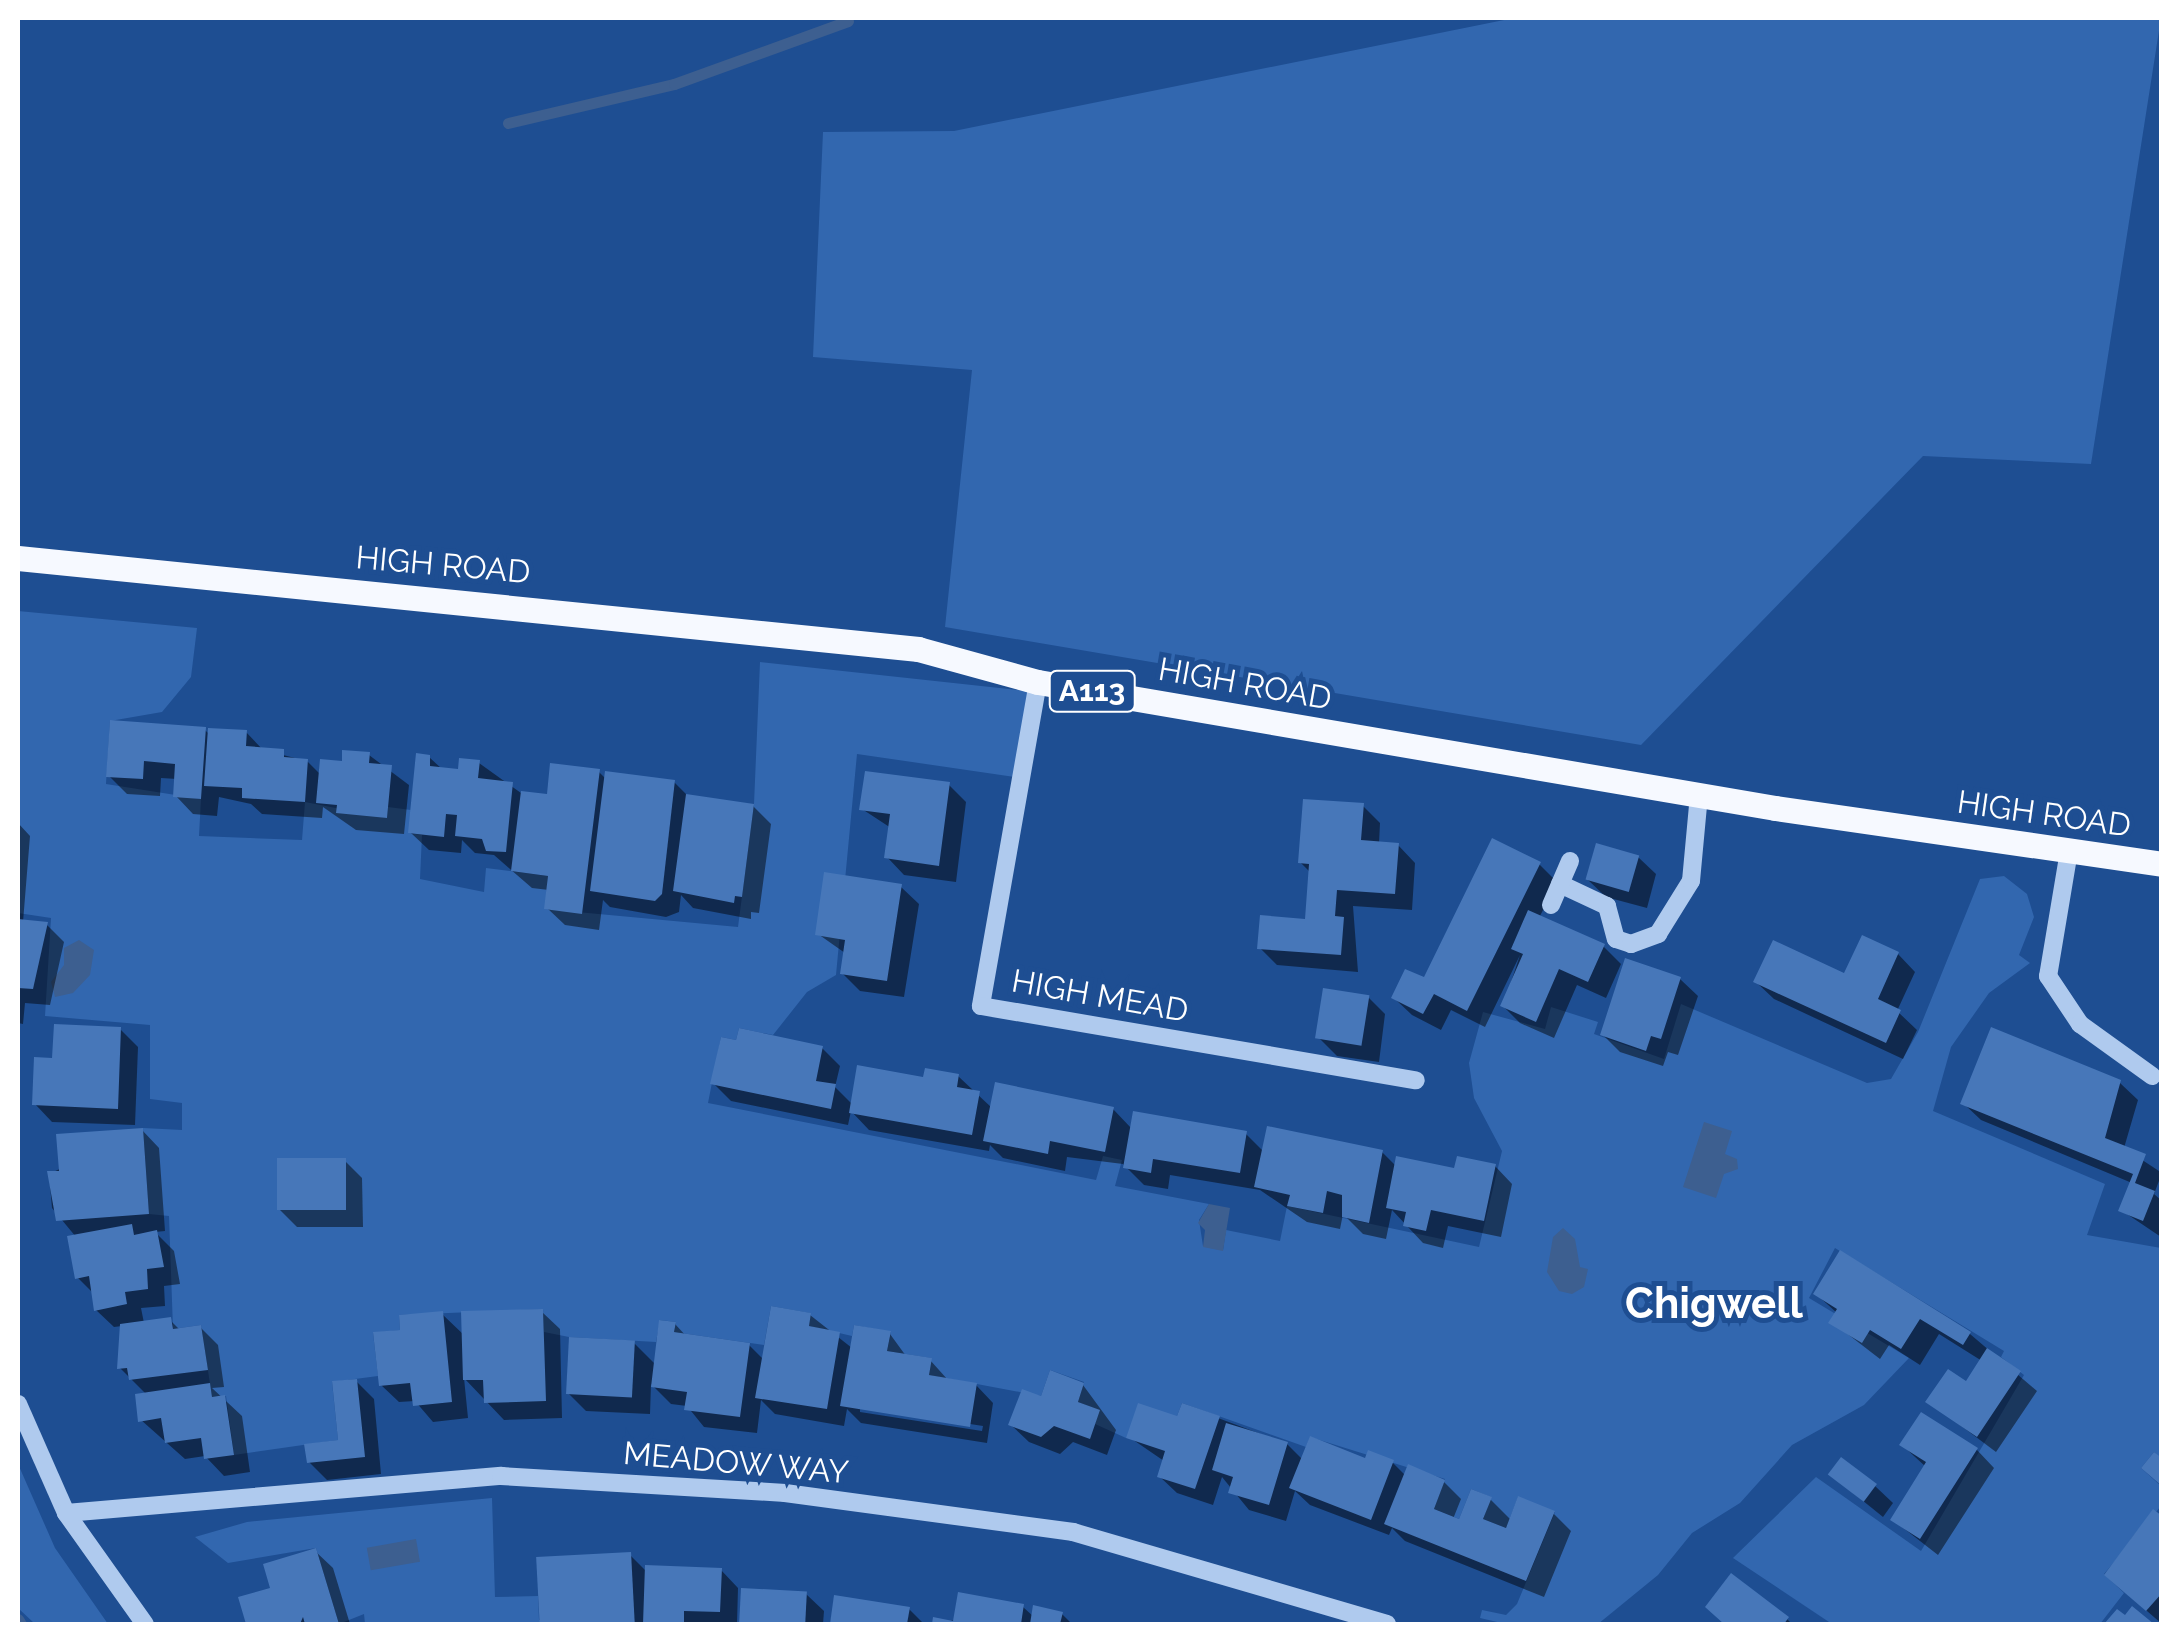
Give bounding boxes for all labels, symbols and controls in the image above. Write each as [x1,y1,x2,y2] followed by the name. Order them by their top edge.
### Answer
[354,538,532,592] street label: HIGH ROAD
[1156,650,1334,718] street label: HIGH ROAD
[1047,666,1137,716] road number: A113
[1955,783,2133,845] street label: HIGH ROAD
[1009,962,1191,1030] street label: HIGH MEAD
[1625,1279,1803,1329] district label: Chigwell
[621,1434,851,1492] street label: MEADOW WAY

